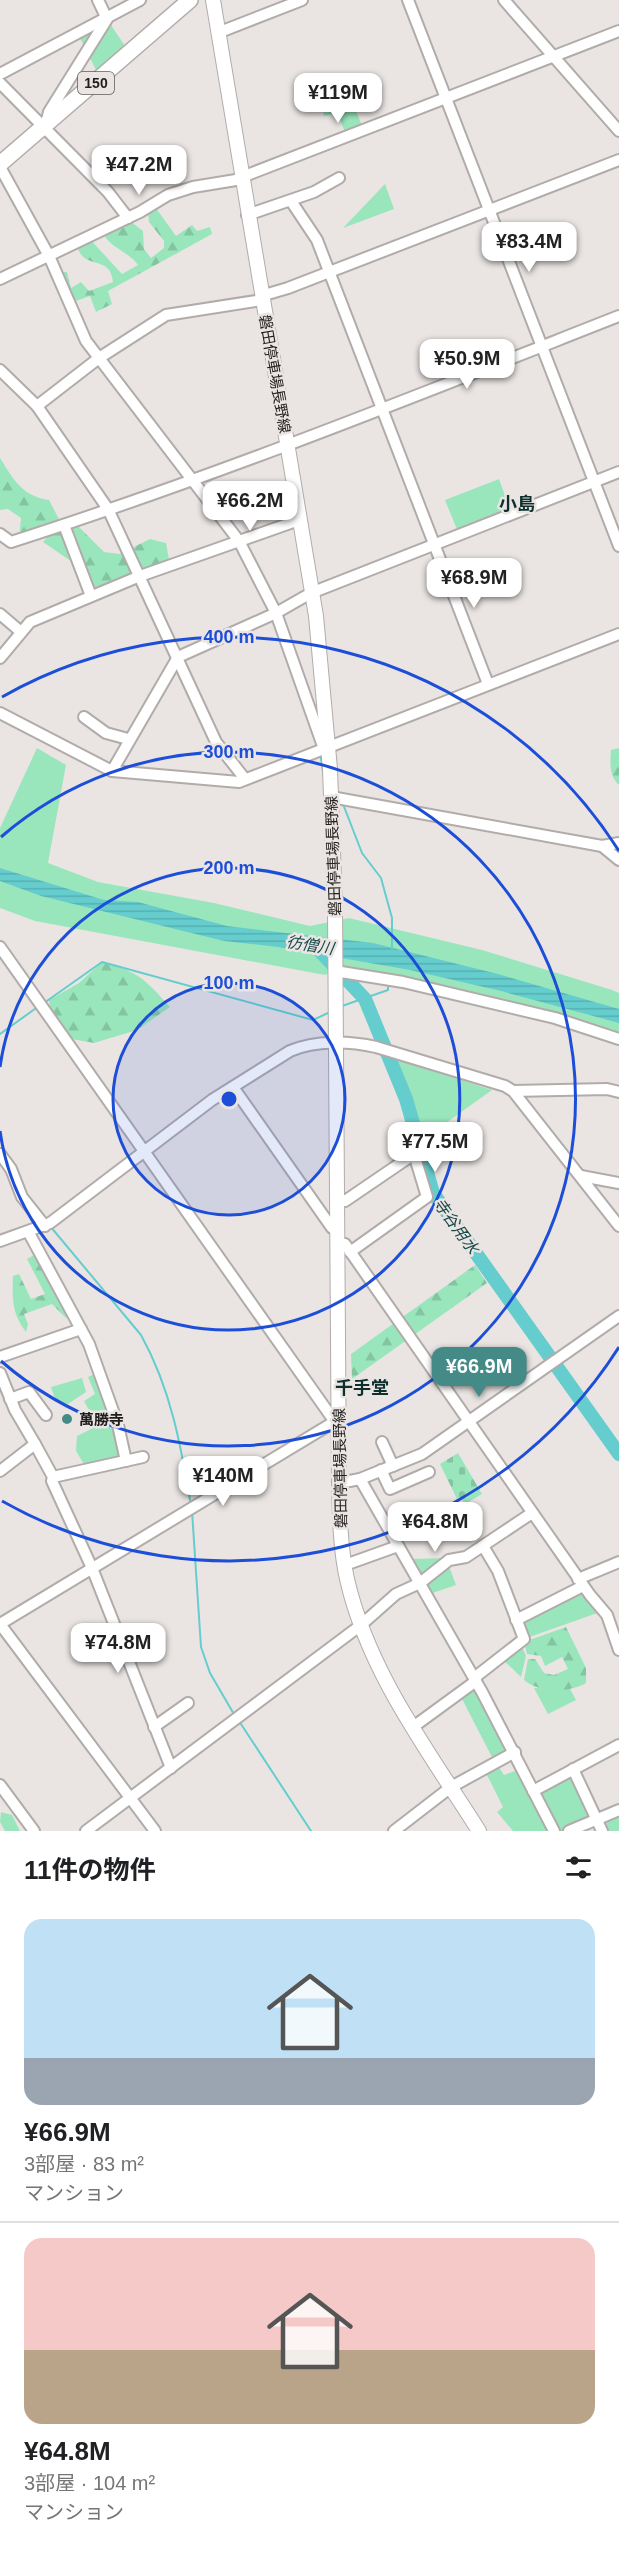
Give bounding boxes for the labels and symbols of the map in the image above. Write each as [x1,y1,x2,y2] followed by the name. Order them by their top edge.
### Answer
[78,72,114,94] road number: 150
[296,73,380,124] pin: ¥119M
[90,145,188,196] pin: ¥47.2M
[480,222,578,273] pin: ¥83.4M
[256,313,294,435] street label: 磐田停車場長野線
[418,339,516,390] pin: ¥50.9M
[201,481,299,532] pin: ¥66.2M
[499,494,535,514] district label: 小島
[425,558,523,609] pin: ¥68.9M
[203,627,255,647] text: 400 m
[203,742,255,762] text: 300 m
[322,796,344,916] street label: 磐田停車場長野線
[203,858,255,878] text: 200 m
[285,933,337,957] water label: 彷僧川
[203,973,255,993] text: 100 m
[219,1089,239,1109] centre of rings
[386,1122,484,1173] pin: ¥77.5M
[430,1195,483,1258] water label: 寺谷用水
[430,1347,528,1398] pin: ¥66.9M
[335,1378,389,1398] district label: 千手堂
[330,1408,350,1528] street label: 磐田停車場長野線
[79,1411,124,1428] place label: 萬勝寺
[60,1412,74,1426] marker: 萬勝寺
[181,1456,265,1507] pin: ¥140M
[386,1502,484,1553] pin: ¥64.8M
[69,1623,167,1674] pin: ¥74.8M

